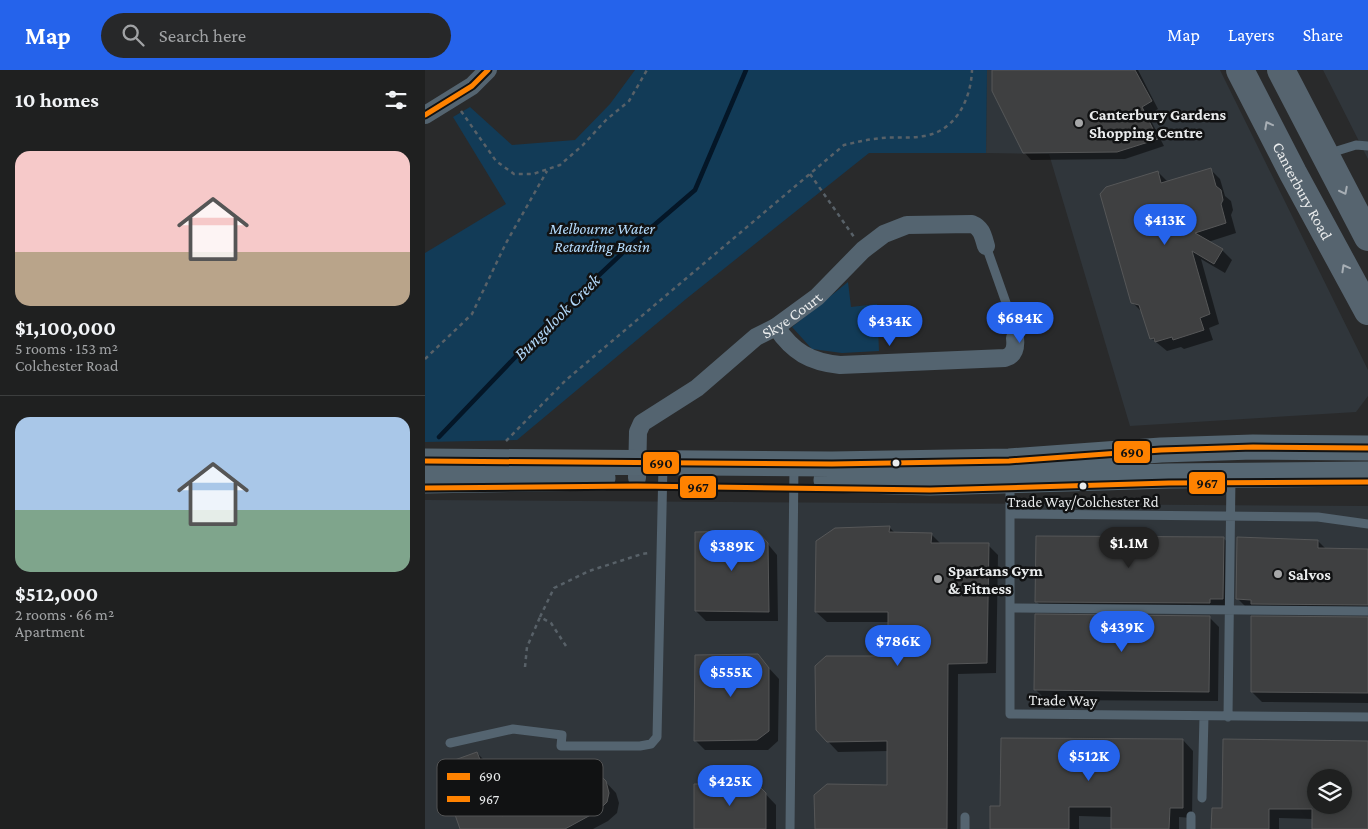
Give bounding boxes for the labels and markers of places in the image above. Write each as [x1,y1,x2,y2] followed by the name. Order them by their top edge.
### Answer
[1089,106,1227,141] place label: Canterbury Gardens Shopping Centre
[1073,117,1085,129] marker: Canterbury Gardens Shopping Centre
[1130,204,1200,246] pin: $413K
[985,302,1055,344] pin: $684K
[855,304,925,347] pin: $434K
[891,458,901,468] unlabelled marker
[1078,481,1088,491] marker: Trade Way/Colchester Rd
[1007,494,1159,511] place label: Trade Way/Colchester Rd
[1094,526,1164,569] pin: $1.1M
[697,530,767,572] pin: $389K
[948,562,1043,597] place label: Spartans Gym & Fitness
[1288,566,1331,583] place label: Salvos
[1272,568,1284,580] marker: Salvos
[932,573,944,585] marker: Spartans Gym & Fitness
[1087,610,1157,653] pin: $439K
[863,624,933,667] pin: $786K
[696,656,766,698] pin: $555K
[1054,740,1124,782] pin: $512K
[695,764,765,807] pin: $425K

